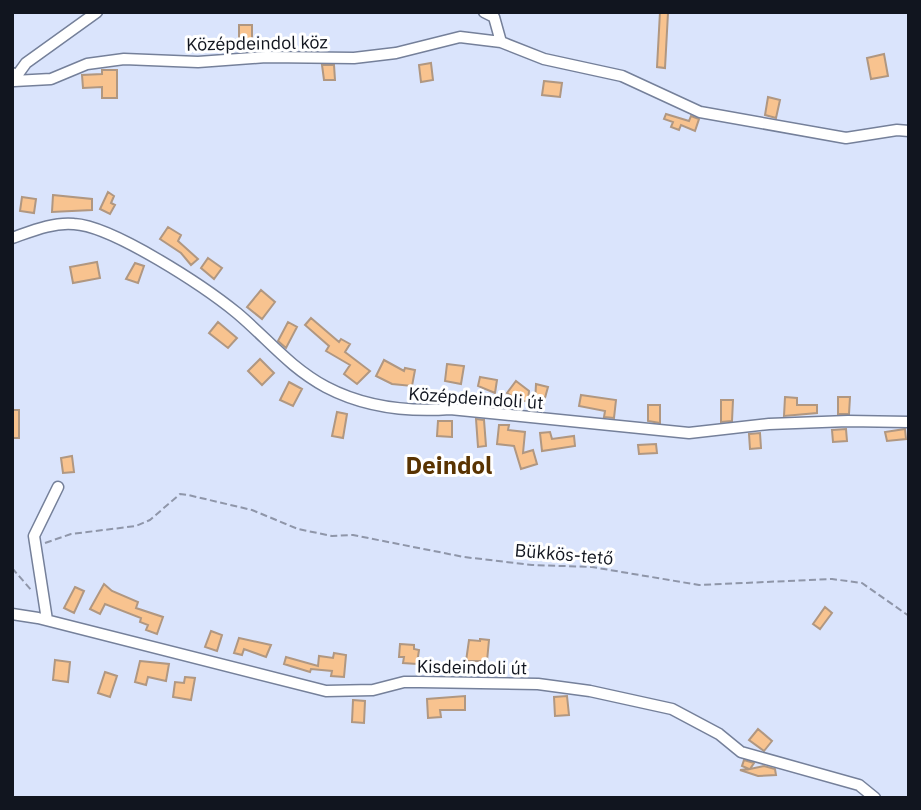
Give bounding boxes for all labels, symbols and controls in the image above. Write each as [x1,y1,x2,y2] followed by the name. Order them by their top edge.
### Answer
[186,30,328,56] street label: Középdeindol köz
[408,382,544,414] street label: Középdeindoli út
[406,449,492,481] district label: Deindol
[514,538,614,570] street label: Bükkös-tető
[417,655,527,679] street label: Kisdeindoli út

